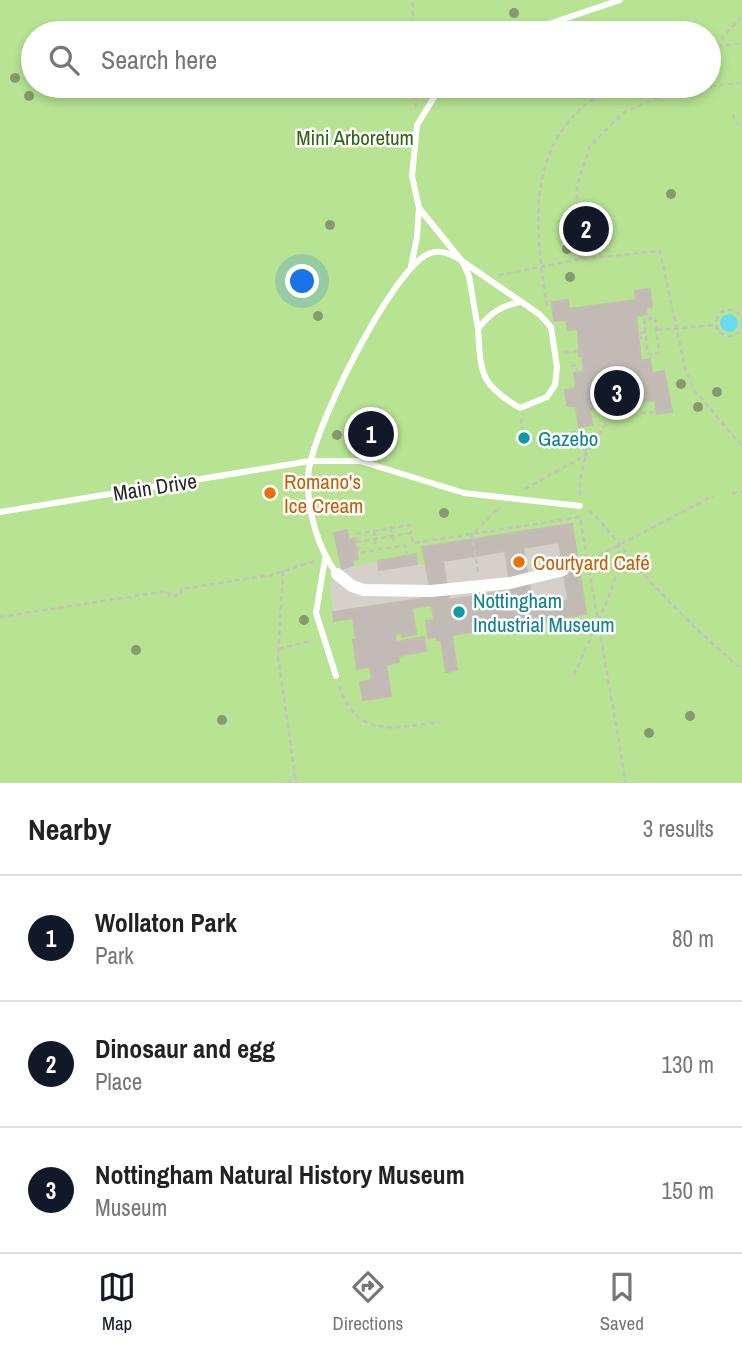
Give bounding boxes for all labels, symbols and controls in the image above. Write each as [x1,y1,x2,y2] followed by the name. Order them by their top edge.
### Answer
[21,21,721,98] search box
[45,41,83,79] icon: search
[101,42,217,77] text: Search here
[296,123,414,152] park label: Mini Arboretum
[563,203,609,255] pin: 2
[285,264,319,298] your location
[594,367,640,419] pin: 3
[348,408,394,460] pin: 1
[538,424,598,453] place label: Gazebo
[516,430,532,446] marker: Gazebo
[111,466,199,508] street label: Main Drive
[284,467,363,520] place label: Romano's Ice Cream
[262,485,278,501] marker: Romano's Ice Cream
[533,548,650,577] place label: Courtyard Café
[511,554,527,570] marker: Courtyard Café
[473,586,615,639] place label: Nottingham Industrial Museum
[451,604,467,620] marker: Nottingham Industrial Museum
[28,809,111,849] text: Nearby
[643,813,714,844] text: 3 results
[95,905,237,940] text: Wollaton Park
[46,923,56,954] text: 1
[672,923,714,954] text: 80 m
[95,940,134,971] text: Park
[95,1031,275,1066] text: Dinosaur and egg
[46,1049,56,1080] text: 2
[662,1049,714,1080] text: 130 m
[95,1066,142,1097] text: Place
[95,1157,465,1192] text: Nottingham Natural History Museum
[46,1175,56,1206] text: 3
[662,1175,714,1206] text: 150 m
[95,1192,167,1223] text: Museum
[98,1268,136,1336] tab: Map
[332,1268,403,1336] tab: Directions
[600,1268,644,1336] tab: Saved

